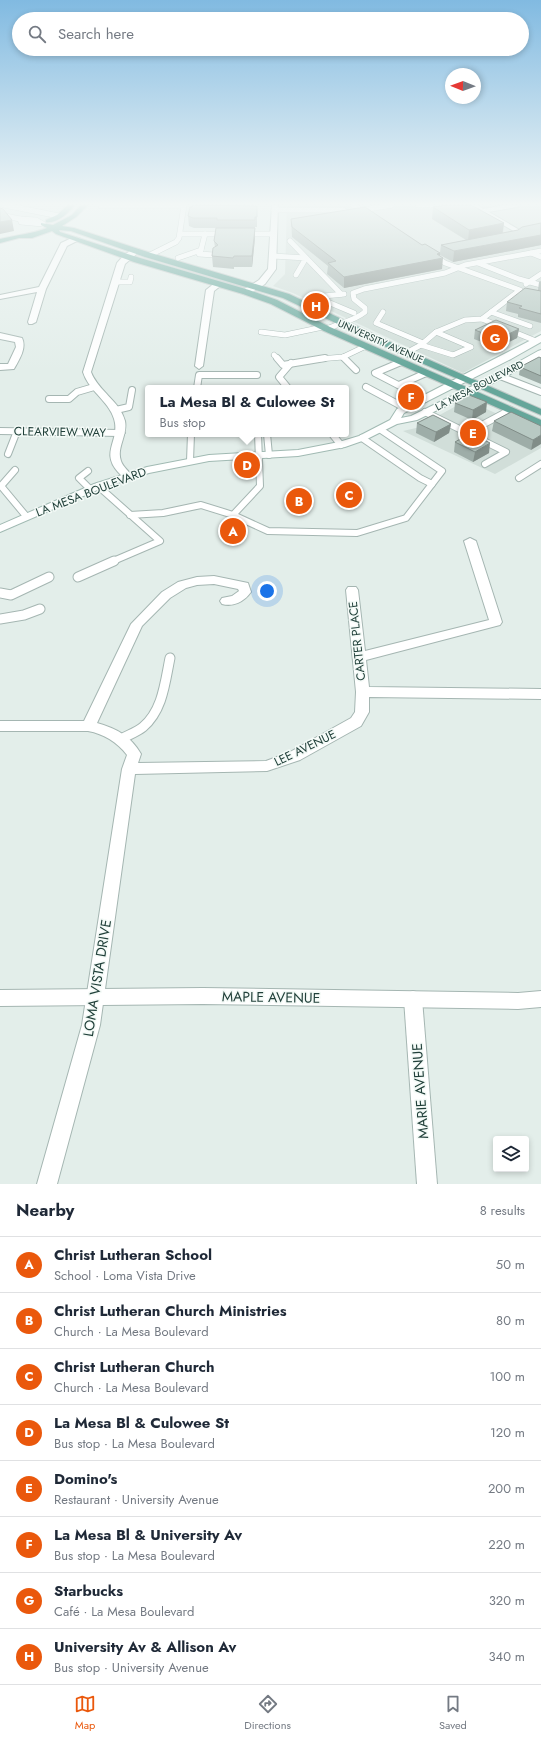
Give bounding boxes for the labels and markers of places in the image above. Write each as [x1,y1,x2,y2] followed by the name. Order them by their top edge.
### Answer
[303,291,329,321] pin: H
[482,323,508,353] pin: G
[398,382,424,412] pin: F
[460,418,486,448] pin: E
[234,450,260,480] pin: D
[336,480,362,510] pin: C
[286,486,312,516] pin: B
[220,516,246,546] pin: A

